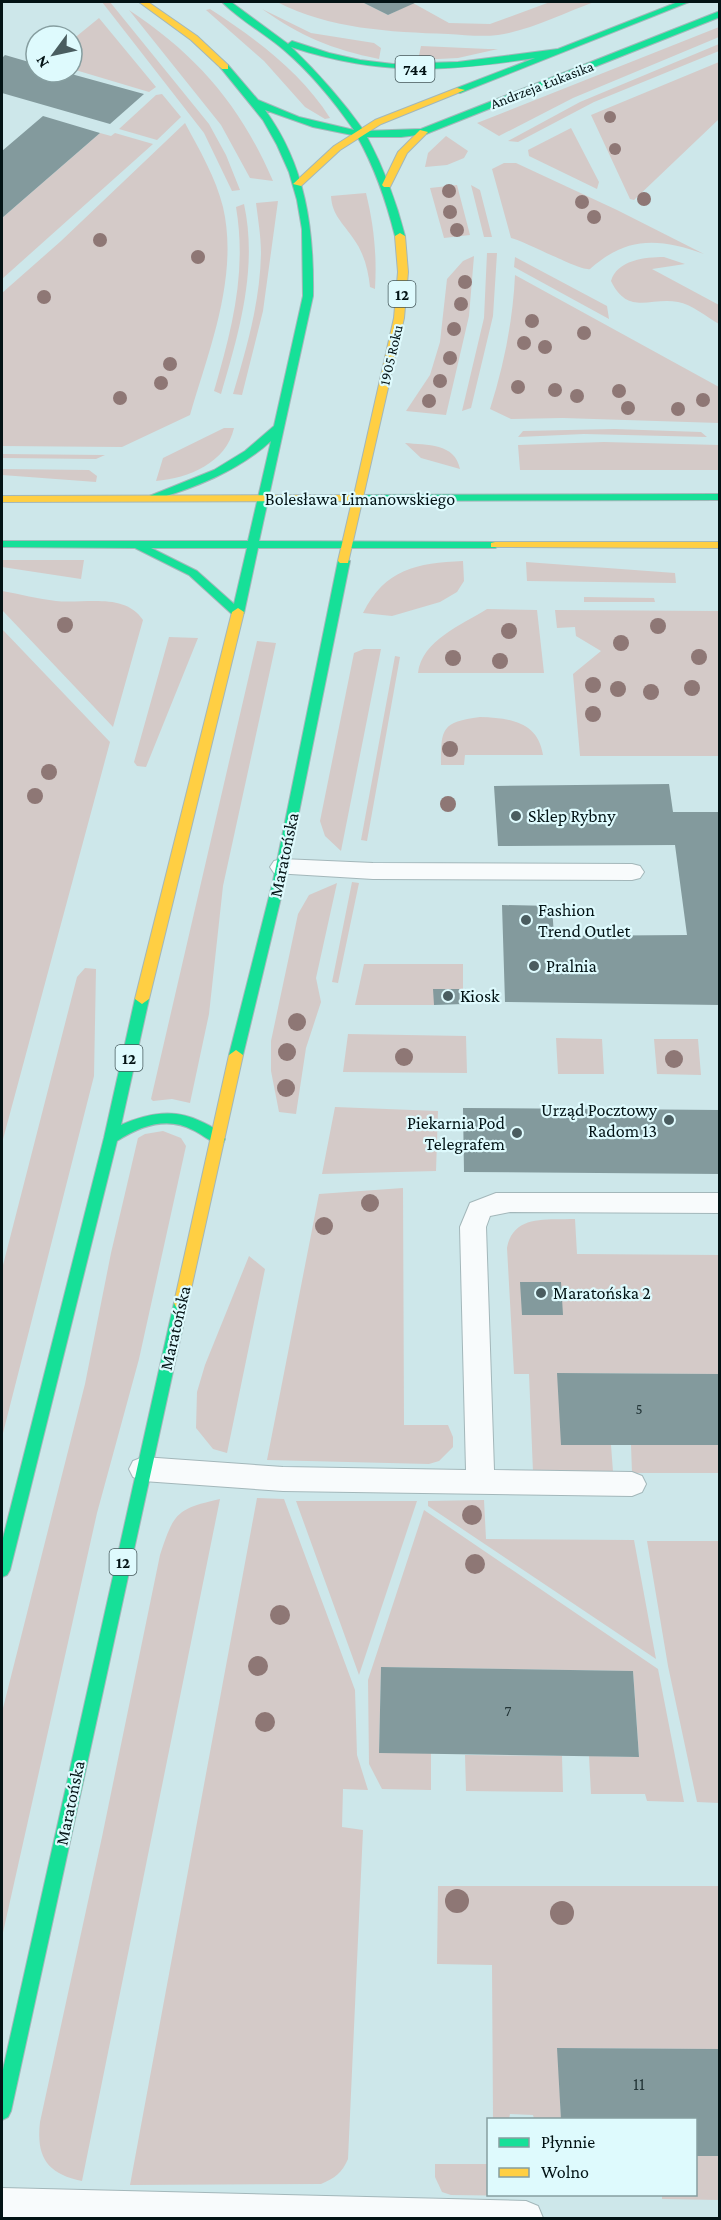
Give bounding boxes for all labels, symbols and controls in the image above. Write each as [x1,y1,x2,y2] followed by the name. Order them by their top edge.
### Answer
[24,24,84,84] north arrow
[32,53,52,71] text: N
[396,56,434,82] road number: 744
[488,58,596,113] street label: Andrzeja Łukasika
[388,281,416,307] road number: 12
[376,323,406,387] street label: 1905 Roku
[265,489,455,509] street label: Bolesława Limanowskiego
[528,806,616,826] place label: Sklep Rybny
[509,809,523,823] marker: Sklep Rybny
[265,811,303,899] street label: Maratońska
[538,900,631,941] place label: Fashion Trend Outlet
[519,913,533,927] marker: Fashion Trend Outlet
[546,956,597,976] place label: Pralnia
[527,959,541,973] marker: Pralnia
[460,986,500,1006] place label: Kiosk
[441,989,455,1003] marker: Kiosk
[116,1045,142,1071] road number: 12
[541,1100,658,1141] place label: Urząd Pocztowy Radom 13
[407,1113,506,1154] place label: Piekarnia Pod Telegrafem
[662,1113,676,1127] marker: Urząd Pocztowy Radom 13
[510,1126,524,1140] marker: Piekarnia Pod Telegrafem
[553,1283,651,1303] place label: Maratońska 2
[156,1284,194,1372] street label: Maratońska
[534,1286,548,1300] marker: Maratońska 2
[635,1401,643,1417] house number: 5
[110,1549,136,1575] road number: 12
[505,1703,512,1719] house number: 7
[51,1759,89,1847] street label: Maratońska
[633,2074,645,2094] house number: 11
[487,2118,697,2196] legend
[541,2132,595,2152] text: Płynnie
[541,2162,589,2182] text: Wolno

